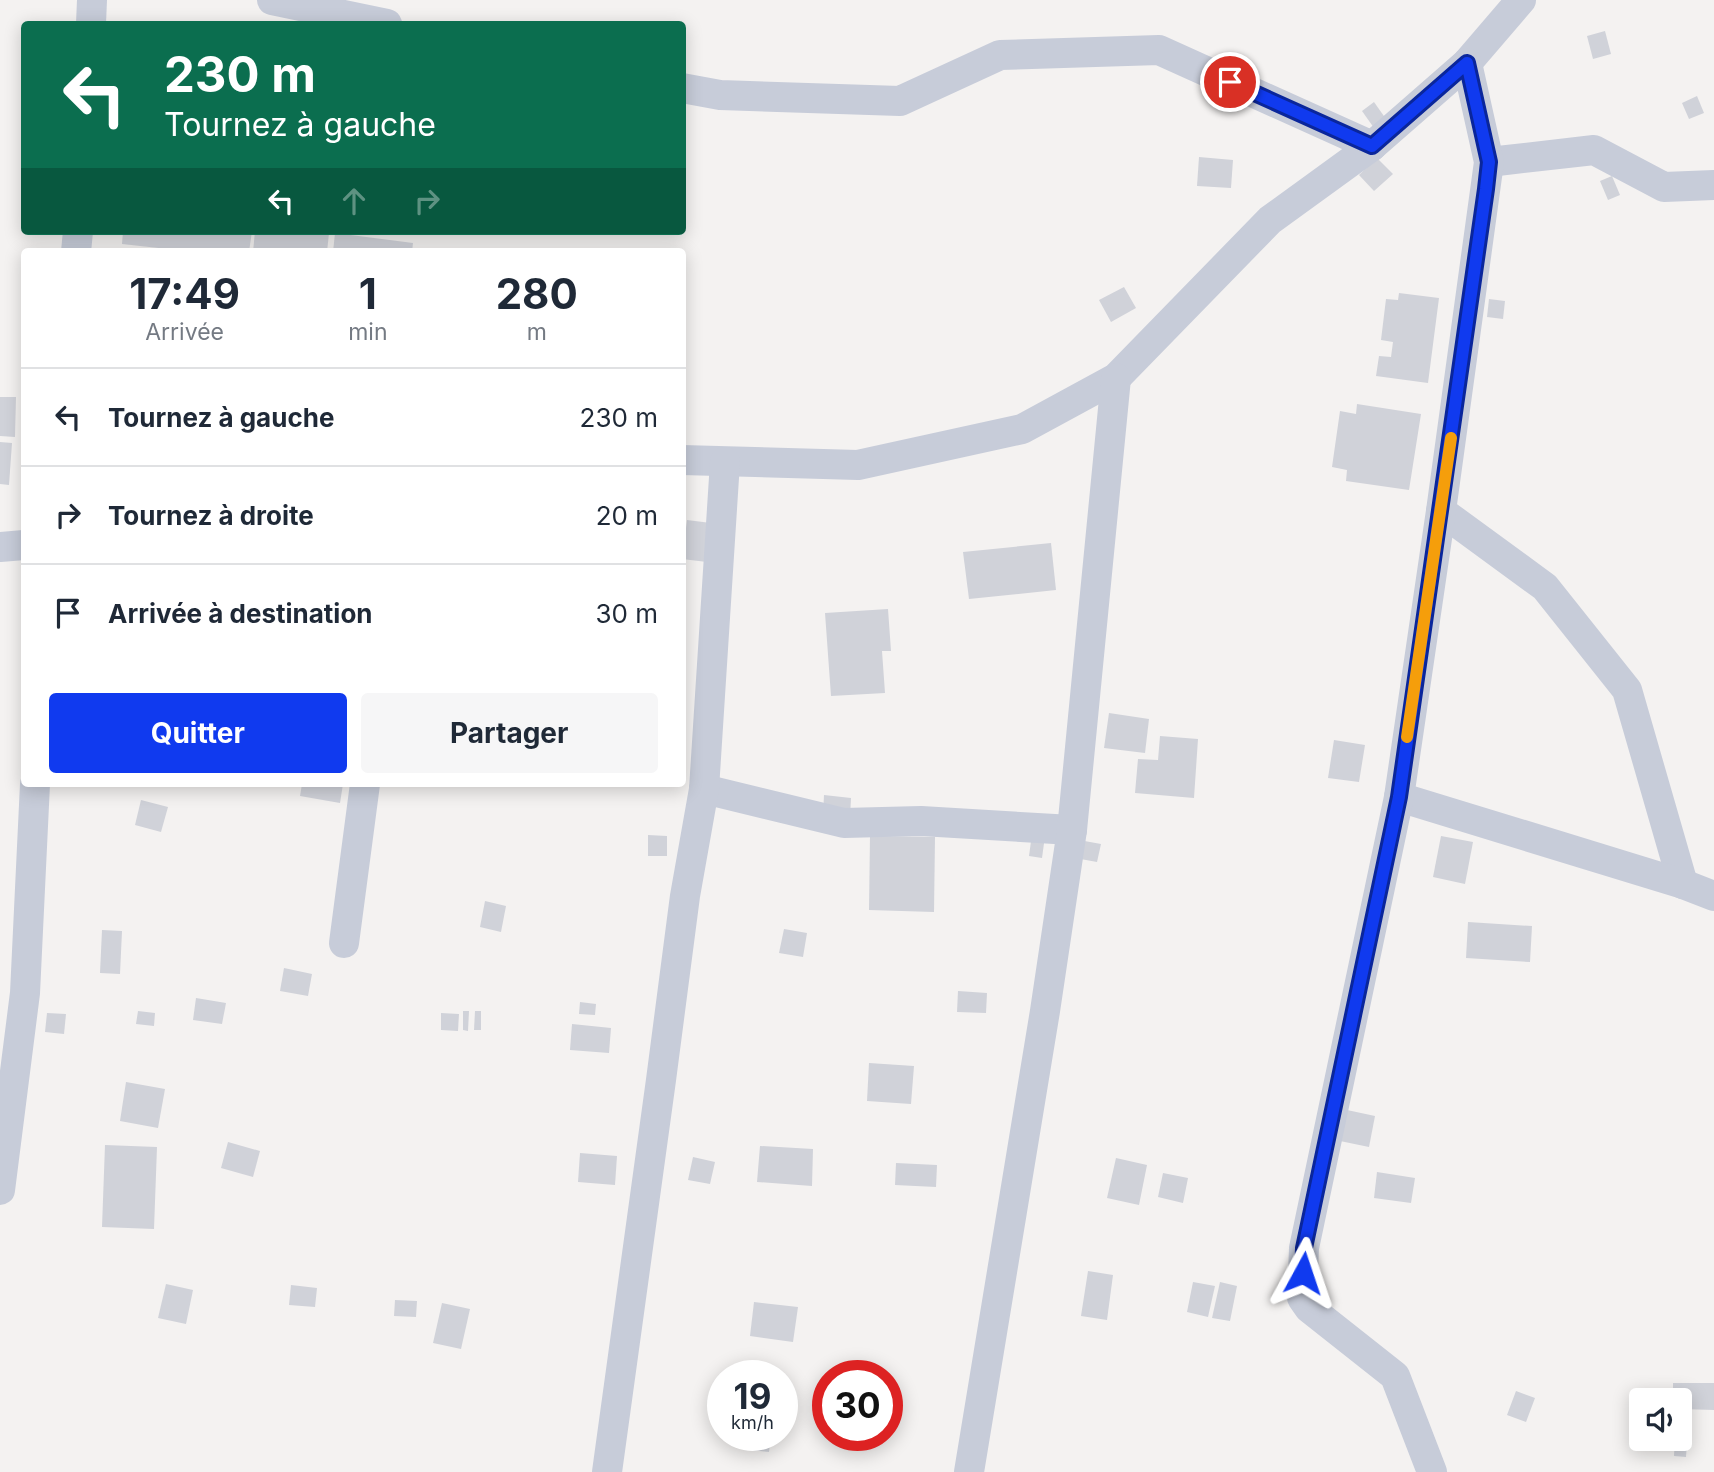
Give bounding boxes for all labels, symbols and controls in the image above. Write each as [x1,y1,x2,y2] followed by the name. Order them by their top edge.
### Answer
[164,45,316,104] text: 230 m
[49,49,140,140] icon: left
[1200,52,1260,112] pin
[1211,63,1249,101] icon: arrive
[164,105,436,144] text: Tournez à gauche
[262,182,300,220] icon: left
[335,182,373,220] icon: ahead
[408,182,446,220] icon: right
[129,268,240,319] text: 17:49
[359,268,377,319] text: 1
[496,268,578,319] text: 280
[145,318,224,346] text: Arrivée
[348,318,387,346] text: min
[527,318,547,346] text: m
[49,398,87,436] icon: left
[108,402,334,433] text: Tournez à gauche
[580,402,658,433] text: 230 m
[49,496,87,534] icon: right
[108,500,314,531] text: Tournez à droite
[596,500,658,531] text: 20 m
[49,594,87,632] icon: arrive
[108,598,373,629] text: Arrivée à destination
[595,598,658,629] text: 30 m
[49,693,347,773] button: Quitter
[361,693,658,773] button: Partager
[1266,1236,1340,1310] position arrow
[812,1360,903,1451] speed limit sign: 30
[734,1375,771,1417] text: 19
[1629,1388,1692,1451] map controls
[1629,1388,1692,1451] button: sound
[731,1412,774,1433] text: km/h

